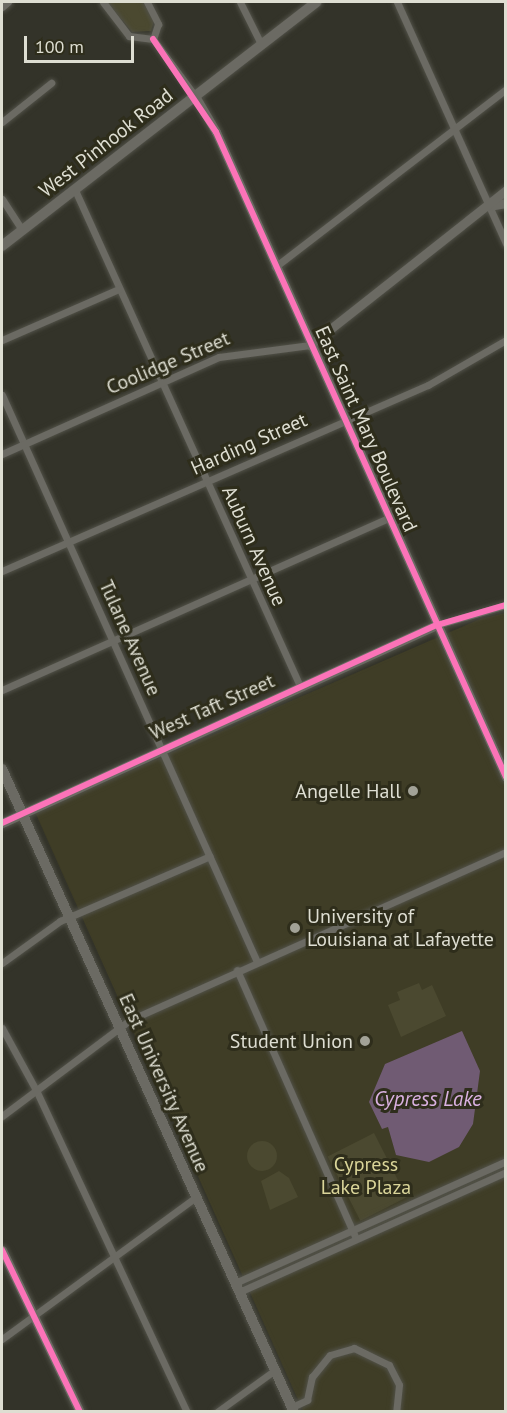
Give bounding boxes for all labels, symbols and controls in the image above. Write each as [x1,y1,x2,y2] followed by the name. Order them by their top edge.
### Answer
[27,24,136,62] scale bar
[35,35,84,58] text: 100 m
[34,83,178,203] street label: West Pinhook Road
[310,322,422,536] street label: East Saint Mary Boulevard
[103,326,233,400] street label: Coolidge Street
[187,408,311,480] street label: Harding Street
[217,482,291,610] street label: Auburn Avenue
[94,576,166,700] street label: Tulane Avenue
[146,669,278,745] street label: West Taft Street
[295,779,401,803] place label: Angelle Hall
[406,784,420,798] marker: Angelle Hall
[307,904,494,951] place label: University of Louisiana at Lafayette
[288,921,302,935] marker: University of Louisiana at Lafayette
[113,989,215,1177] street label: East University Avenue
[230,1029,353,1053] place label: Student Union
[358,1034,372,1048] marker: Student Union
[374,1086,482,1112] water label: Cypress Lake
[321,1153,411,1200] park label: Cypress Lake Plaza

